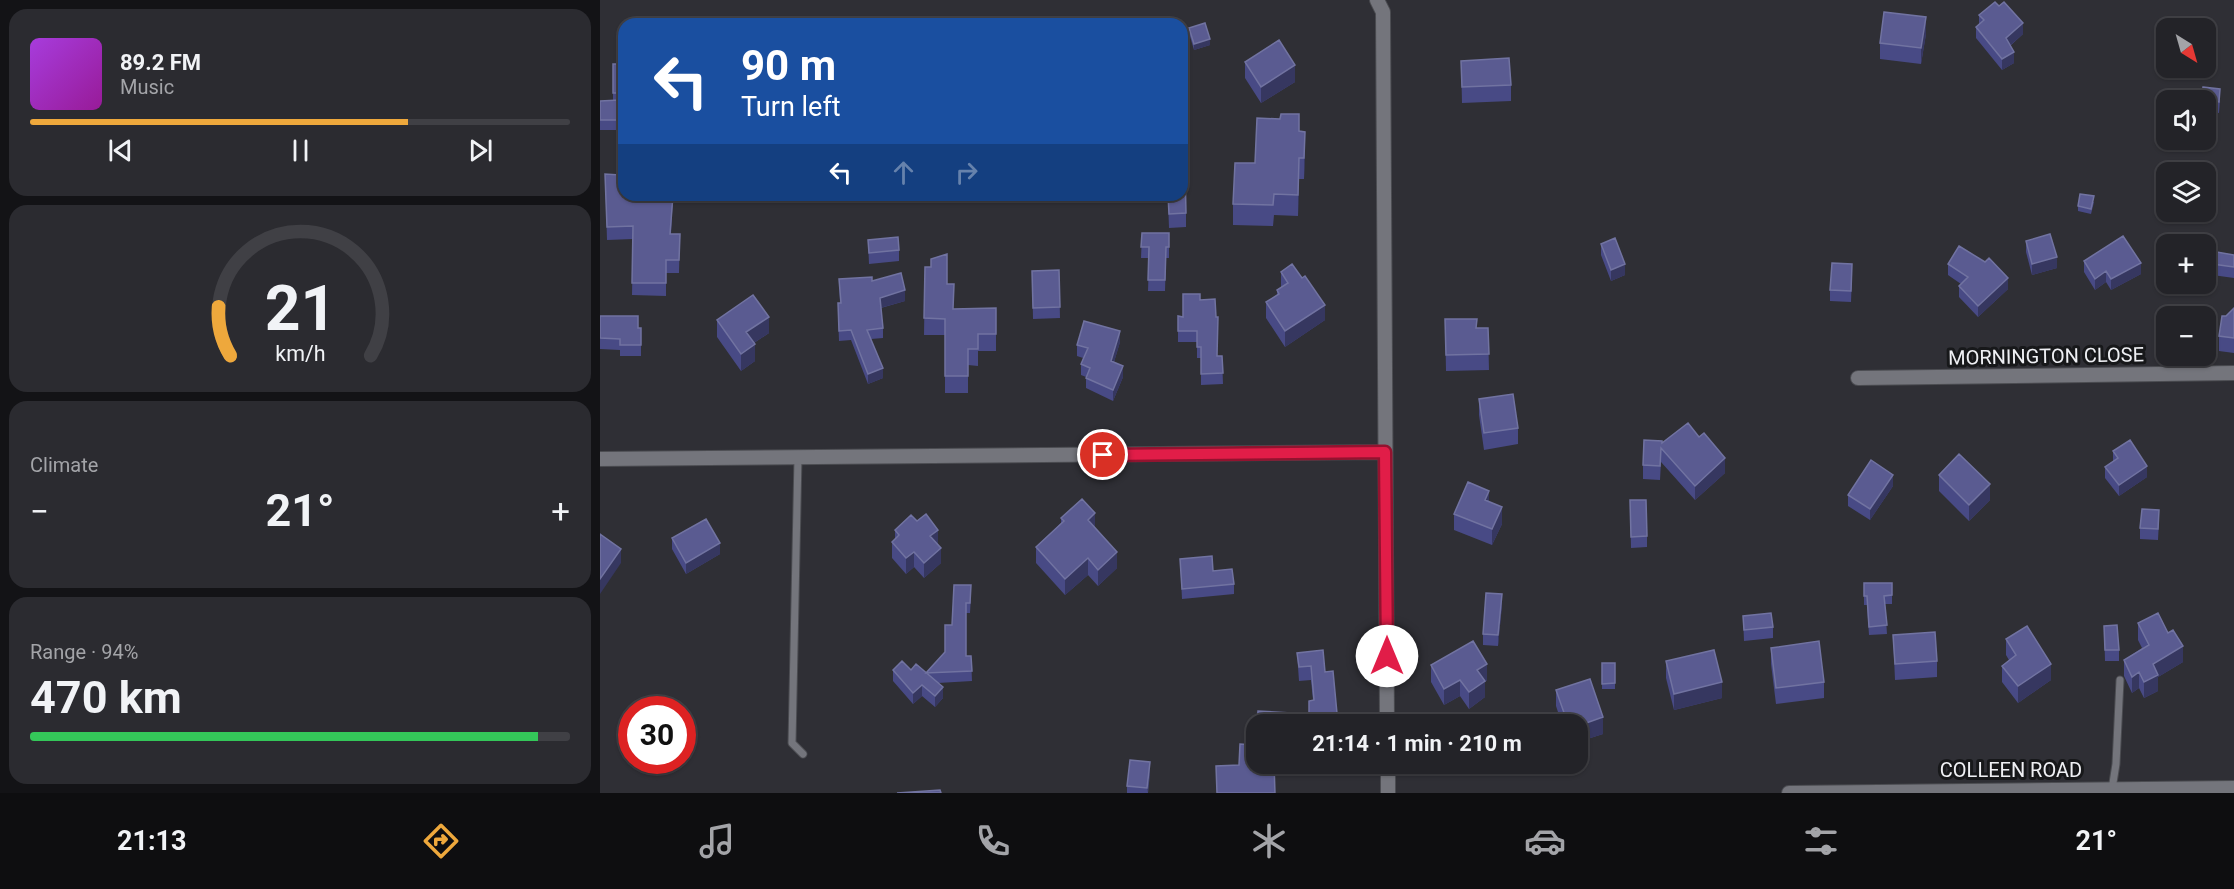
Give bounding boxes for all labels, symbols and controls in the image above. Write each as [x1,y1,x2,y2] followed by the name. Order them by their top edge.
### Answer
[2156,18,2216,78] north arrow
[2156,18,2216,366] map controls
[741,41,836,90] text: 90 m
[642,42,720,120] icon: left
[120,50,201,75] text: 89.2 FM
[120,75,174,99] text: Music
[2156,90,2216,150] button: sound
[741,91,841,123] text: Turn left
[104,134,137,167] icon: previous
[284,134,317,167] icon: pause
[464,134,497,167] icon: next
[824,156,857,189] icon: left
[887,156,920,189] icon: ahead
[950,156,983,189] icon: right
[2156,162,2216,222] button: layers
[2156,234,2216,294] button: +
[264,272,336,345] text: 21
[2156,306,2216,366] button: −
[275,341,325,366] text: km/h
[1948,342,2144,370] street label: MORNINGTON CLOSE
[1077,429,1128,480] pin
[1086,438,1119,471] icon: arrive
[30,453,98,477] text: Climate
[265,484,335,537] text: 21°
[30,492,49,531] text: −
[551,492,570,531] text: +
[1355,624,1419,688] position arrow
[30,640,138,664] text: Range · 94%
[30,671,182,724] text: 470 km
[618,696,696,774] speed limit sign: 30
[1312,731,1522,756] text: 21:14 · 1 min · 210 m
[1940,758,2082,782] street label: COLLEEN ROAD
[420,820,462,862] icon: directions
[696,820,738,862] icon: music
[972,820,1014,862] icon: phone
[1248,820,1290,862] icon: climate
[1524,820,1566,862] icon: car
[1800,820,1842,862] icon: filters
[117,825,187,857] text: 21:13
[2076,825,2117,857] text: 21°

